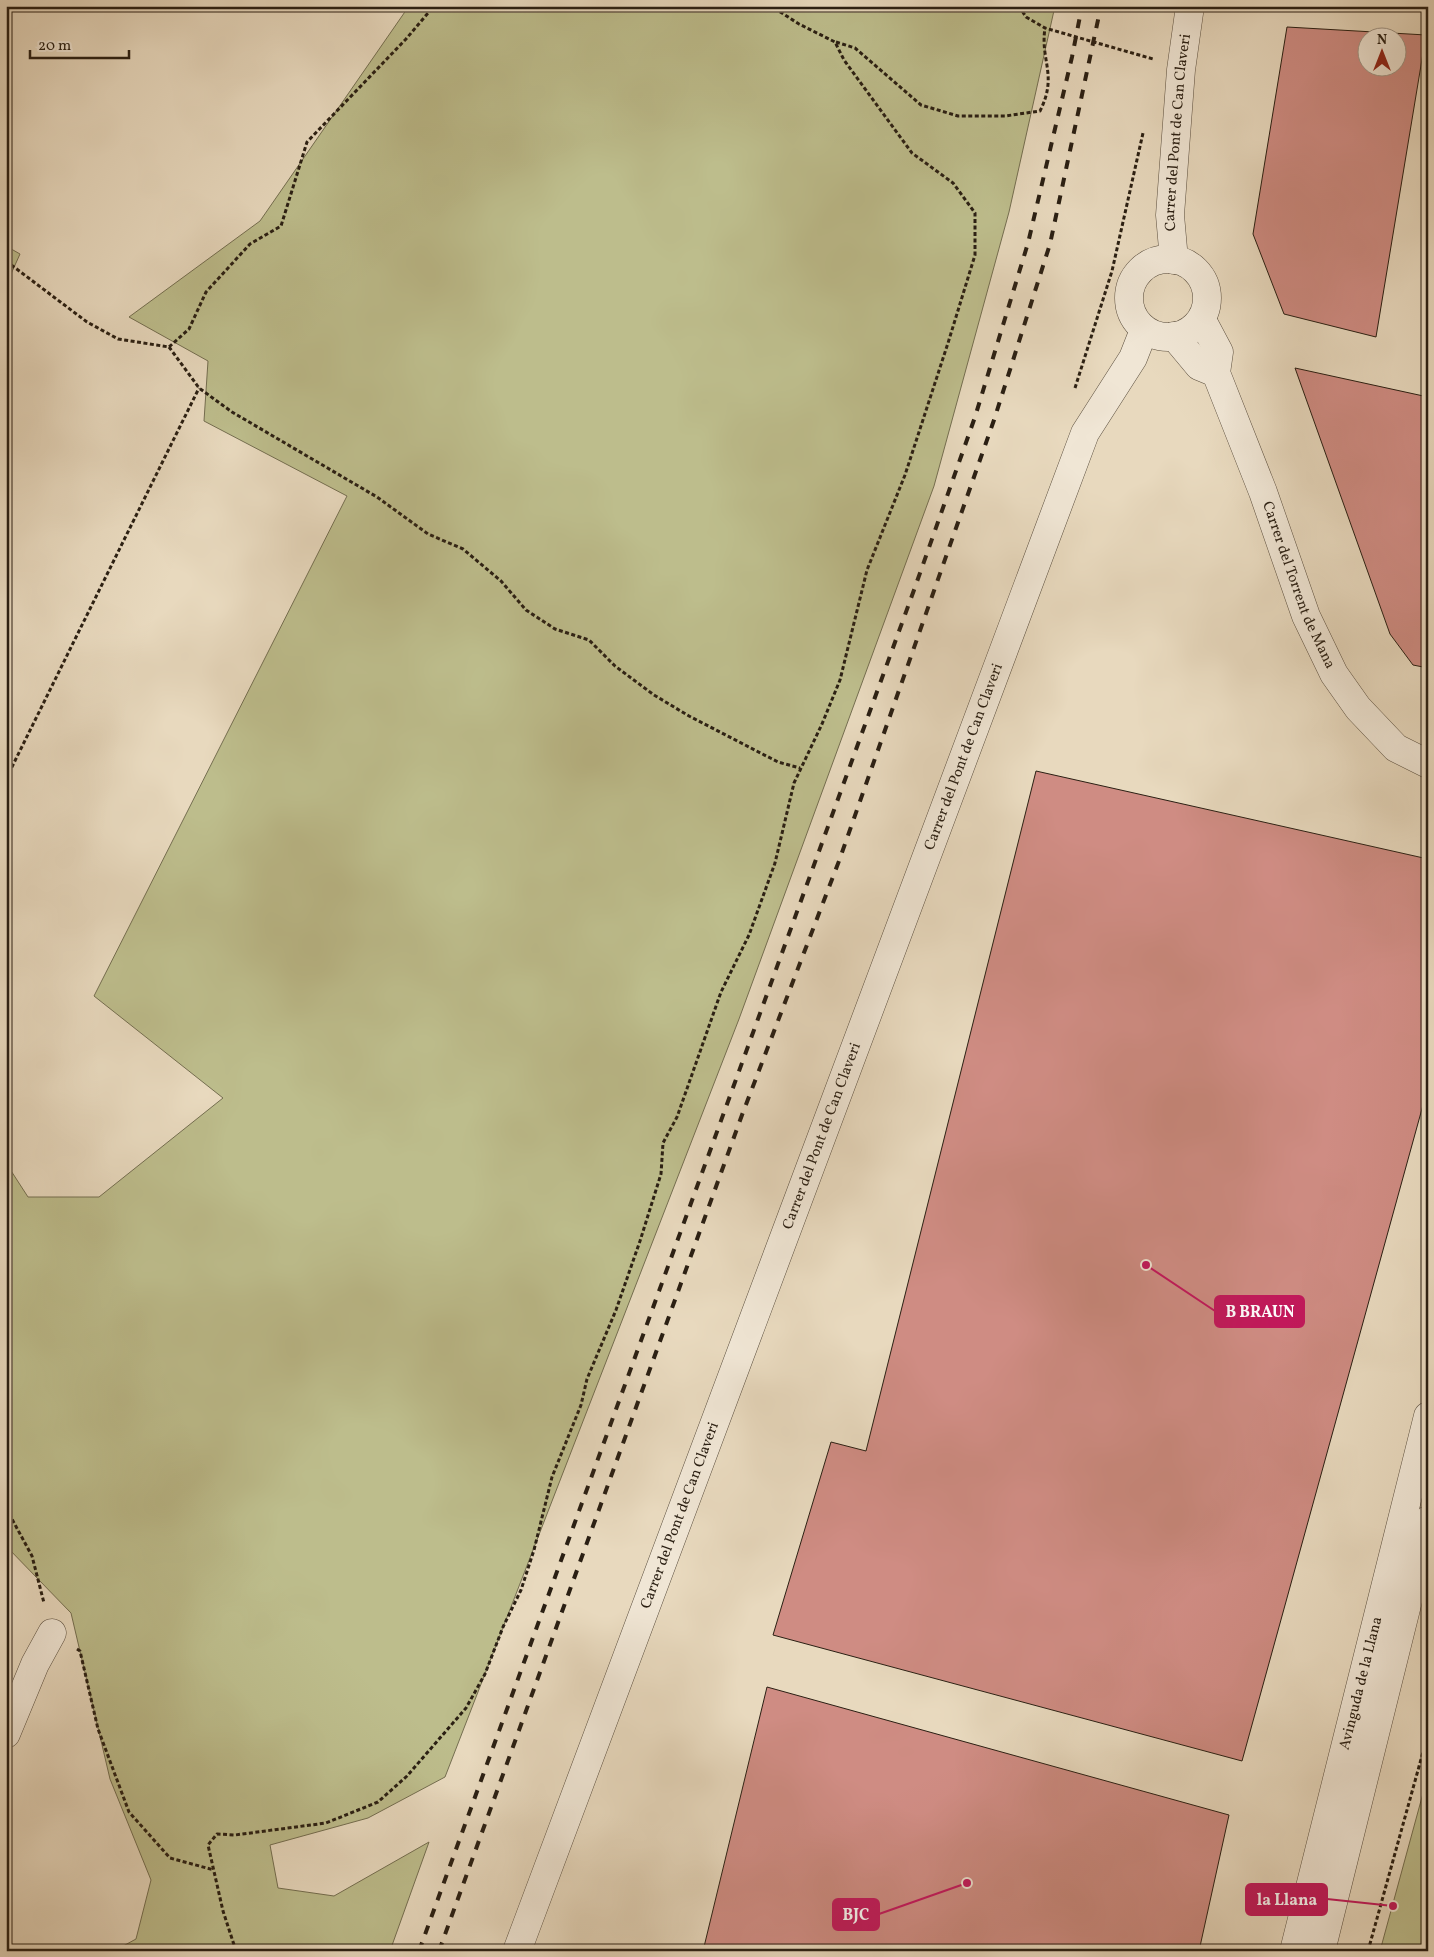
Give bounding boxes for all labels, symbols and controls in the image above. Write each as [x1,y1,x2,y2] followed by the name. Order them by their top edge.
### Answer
[30,28,129,60] scale bar
[1356,28,1406,78] north arrow
[1377,31,1387,50] text: N
[1159,32,1196,232] street label: Carrer del Pont de Can Claveri
[38,36,71,57] text: 20 m
[1257,498,1340,672] street label: Carrer del Torrent de Mana
[919,660,1008,853] street label: Carrer del Pont de Can Claveri
[777,1040,866,1233] street label: Carrer del Pont de Can Claveri
[1215,1296,1304,1327] callout: B BRAUN
[1225,1302,1295,1324] text: B BRAUN
[635,1419,724,1612] street label: Carrer del Pont de Can Claveri
[1334,1614,1388,1752] street label: Avinguda de la Llana
[1246,1884,1327,1915] callout: la Llana
[1257,1890,1317,1912] text: la Llana
[833,1899,879,1930] callout: BJC
[843,1905,869,1927] text: BJC

